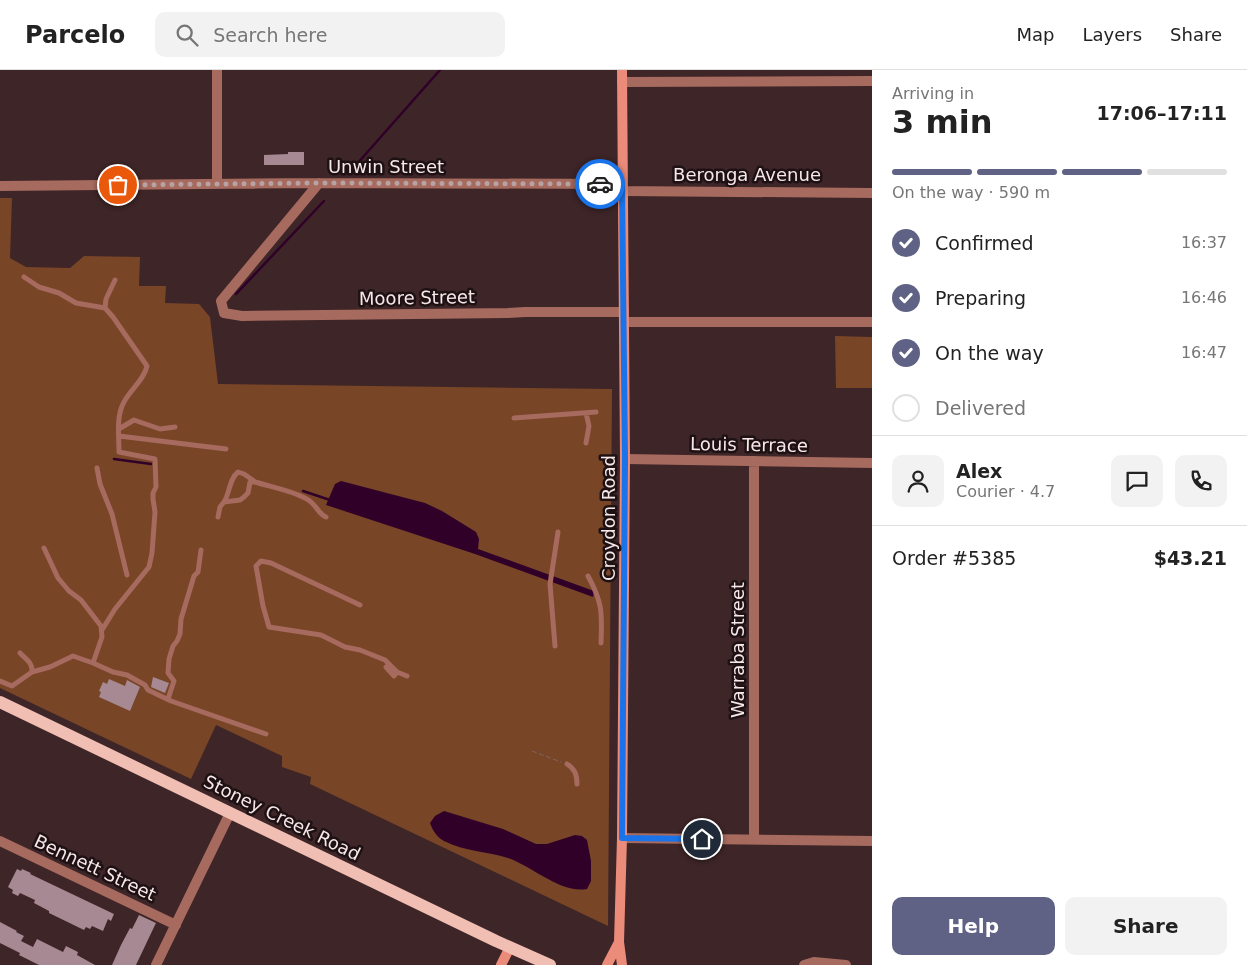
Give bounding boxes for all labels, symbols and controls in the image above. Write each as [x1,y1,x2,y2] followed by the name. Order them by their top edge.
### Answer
[155,12,505,57] search box
[25,21,125,49] text: Parcelo
[173,21,201,49] icon: search
[213,24,327,46] text: Search here
[1016,24,1054,45] text: Map
[1082,24,1142,45] text: Layers
[1170,24,1222,45] text: Share
[892,84,974,103] text: Arriving in
[1097,102,1227,124] text: 17:06–17:11
[892,103,993,141] text: 3 min
[328,156,444,177] street label: Unwin Street
[575,159,625,209] courier
[97,164,139,206] pin
[673,164,821,185] street label: Beronga Avenue
[586,170,614,198] icon: car
[104,171,132,199] icon: bag
[892,183,1050,202] text: On the way · 590 m
[892,229,920,257] icon: check
[935,232,1034,254] text: Confirmed
[1181,233,1227,252] text: 16:37
[892,284,920,312] icon: check
[359,286,475,309] street label: Moore Street
[935,287,1026,309] text: Preparing
[1181,288,1227,307] text: 16:46
[892,339,920,367] icon: check
[935,342,1044,364] text: On the way
[1181,343,1227,362] text: 16:47
[935,397,1026,419] text: Delivered
[690,433,808,456] street label: Louis Terrace
[598,455,619,581] street label: Croydon Road
[892,455,944,507] button: person
[1111,455,1163,507] button: chat
[1175,455,1227,507] button: phone
[956,460,1002,482] text: Alex
[956,482,1055,501] text: Courier · 4.7
[892,547,1016,569] text: Order #5385
[1154,547,1227,569] text: $43.21
[727,582,748,718] street label: Warraba Street
[201,771,364,865] street label: Stoney Creek Road
[681,818,723,860] pin
[688,825,716,853] icon: home
[31,830,159,905] street label: Bennett Street
[892,897,1055,955] button: Help
[1065,897,1227,955] button: Share

